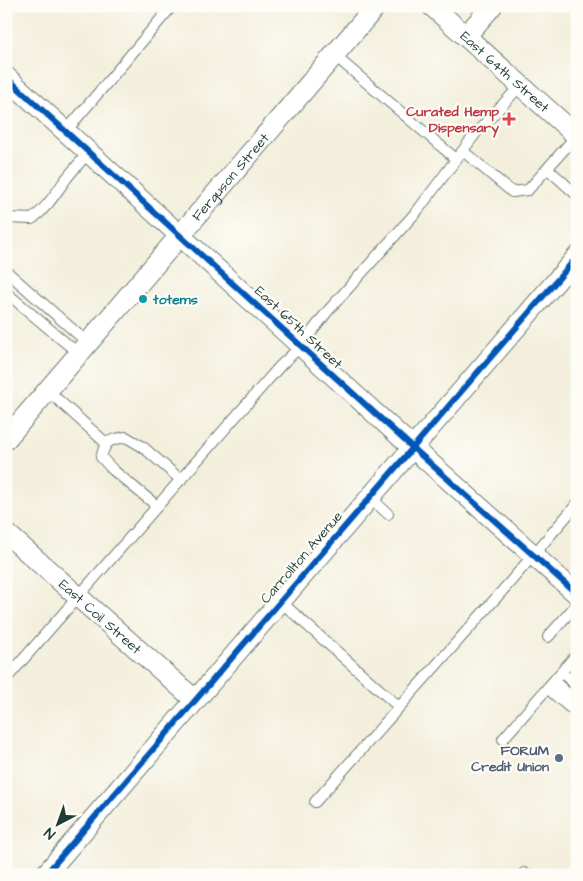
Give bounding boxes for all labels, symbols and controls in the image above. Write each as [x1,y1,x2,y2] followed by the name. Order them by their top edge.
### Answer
[455,27,553,118] street label: East 64th Street
[406,102,499,138] place label: Curated Hemp Dispensary
[503,113,515,125] marker: Curated Hemp Dispensary
[188,129,274,226] street label: Ferguson Street
[250,282,347,374] street label: East 65th Street
[152,290,198,310] place label: totems
[137,293,149,305] marker: totems
[256,507,348,608] street label: Carrollton Avenue
[54,575,146,660] street label: East Coil Street
[471,741,549,777] place label: FORUM Credit Union
[553,752,565,764] marker: FORUM Credit Union
[32,798,82,848] north arrow
[40,822,60,843] text: N

